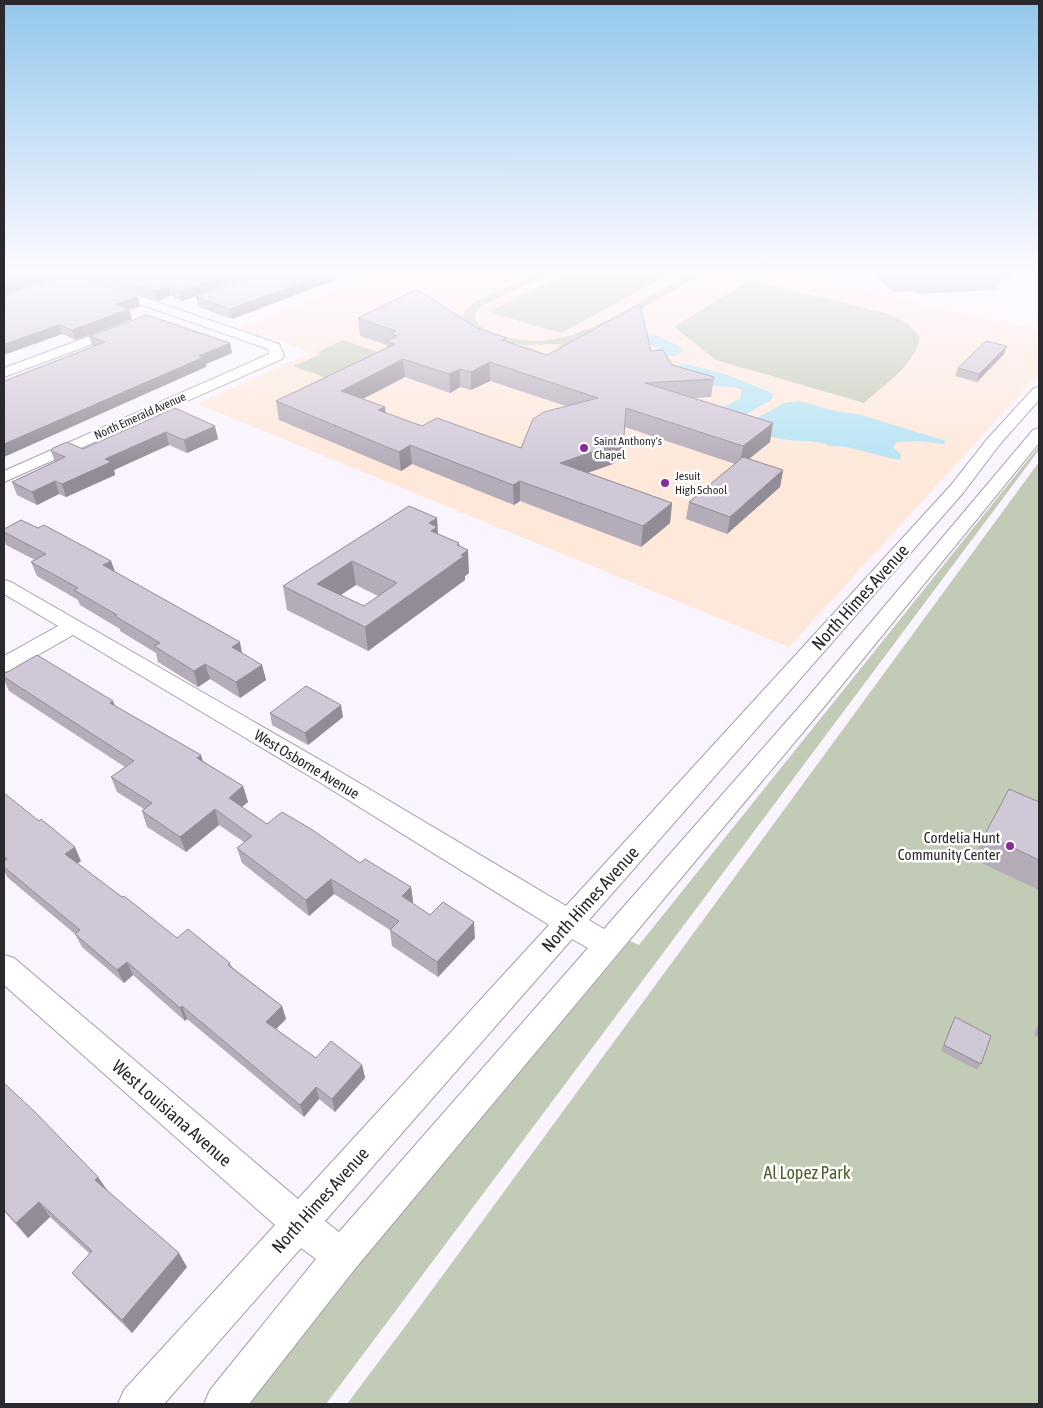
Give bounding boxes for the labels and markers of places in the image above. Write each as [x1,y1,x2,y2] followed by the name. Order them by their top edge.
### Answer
[594,434,662,462] place label: Saint Anthony's Chapel
[578,442,590,454] marker: Saint Anthony's Chapel
[675,469,728,497] place label: Jesuit High School
[659,477,671,489] marker: Jesuit High School
[898,829,1001,863] place label: Cordelia Hunt Community Center
[1004,840,1016,852] marker: Cordelia Hunt Community Center

